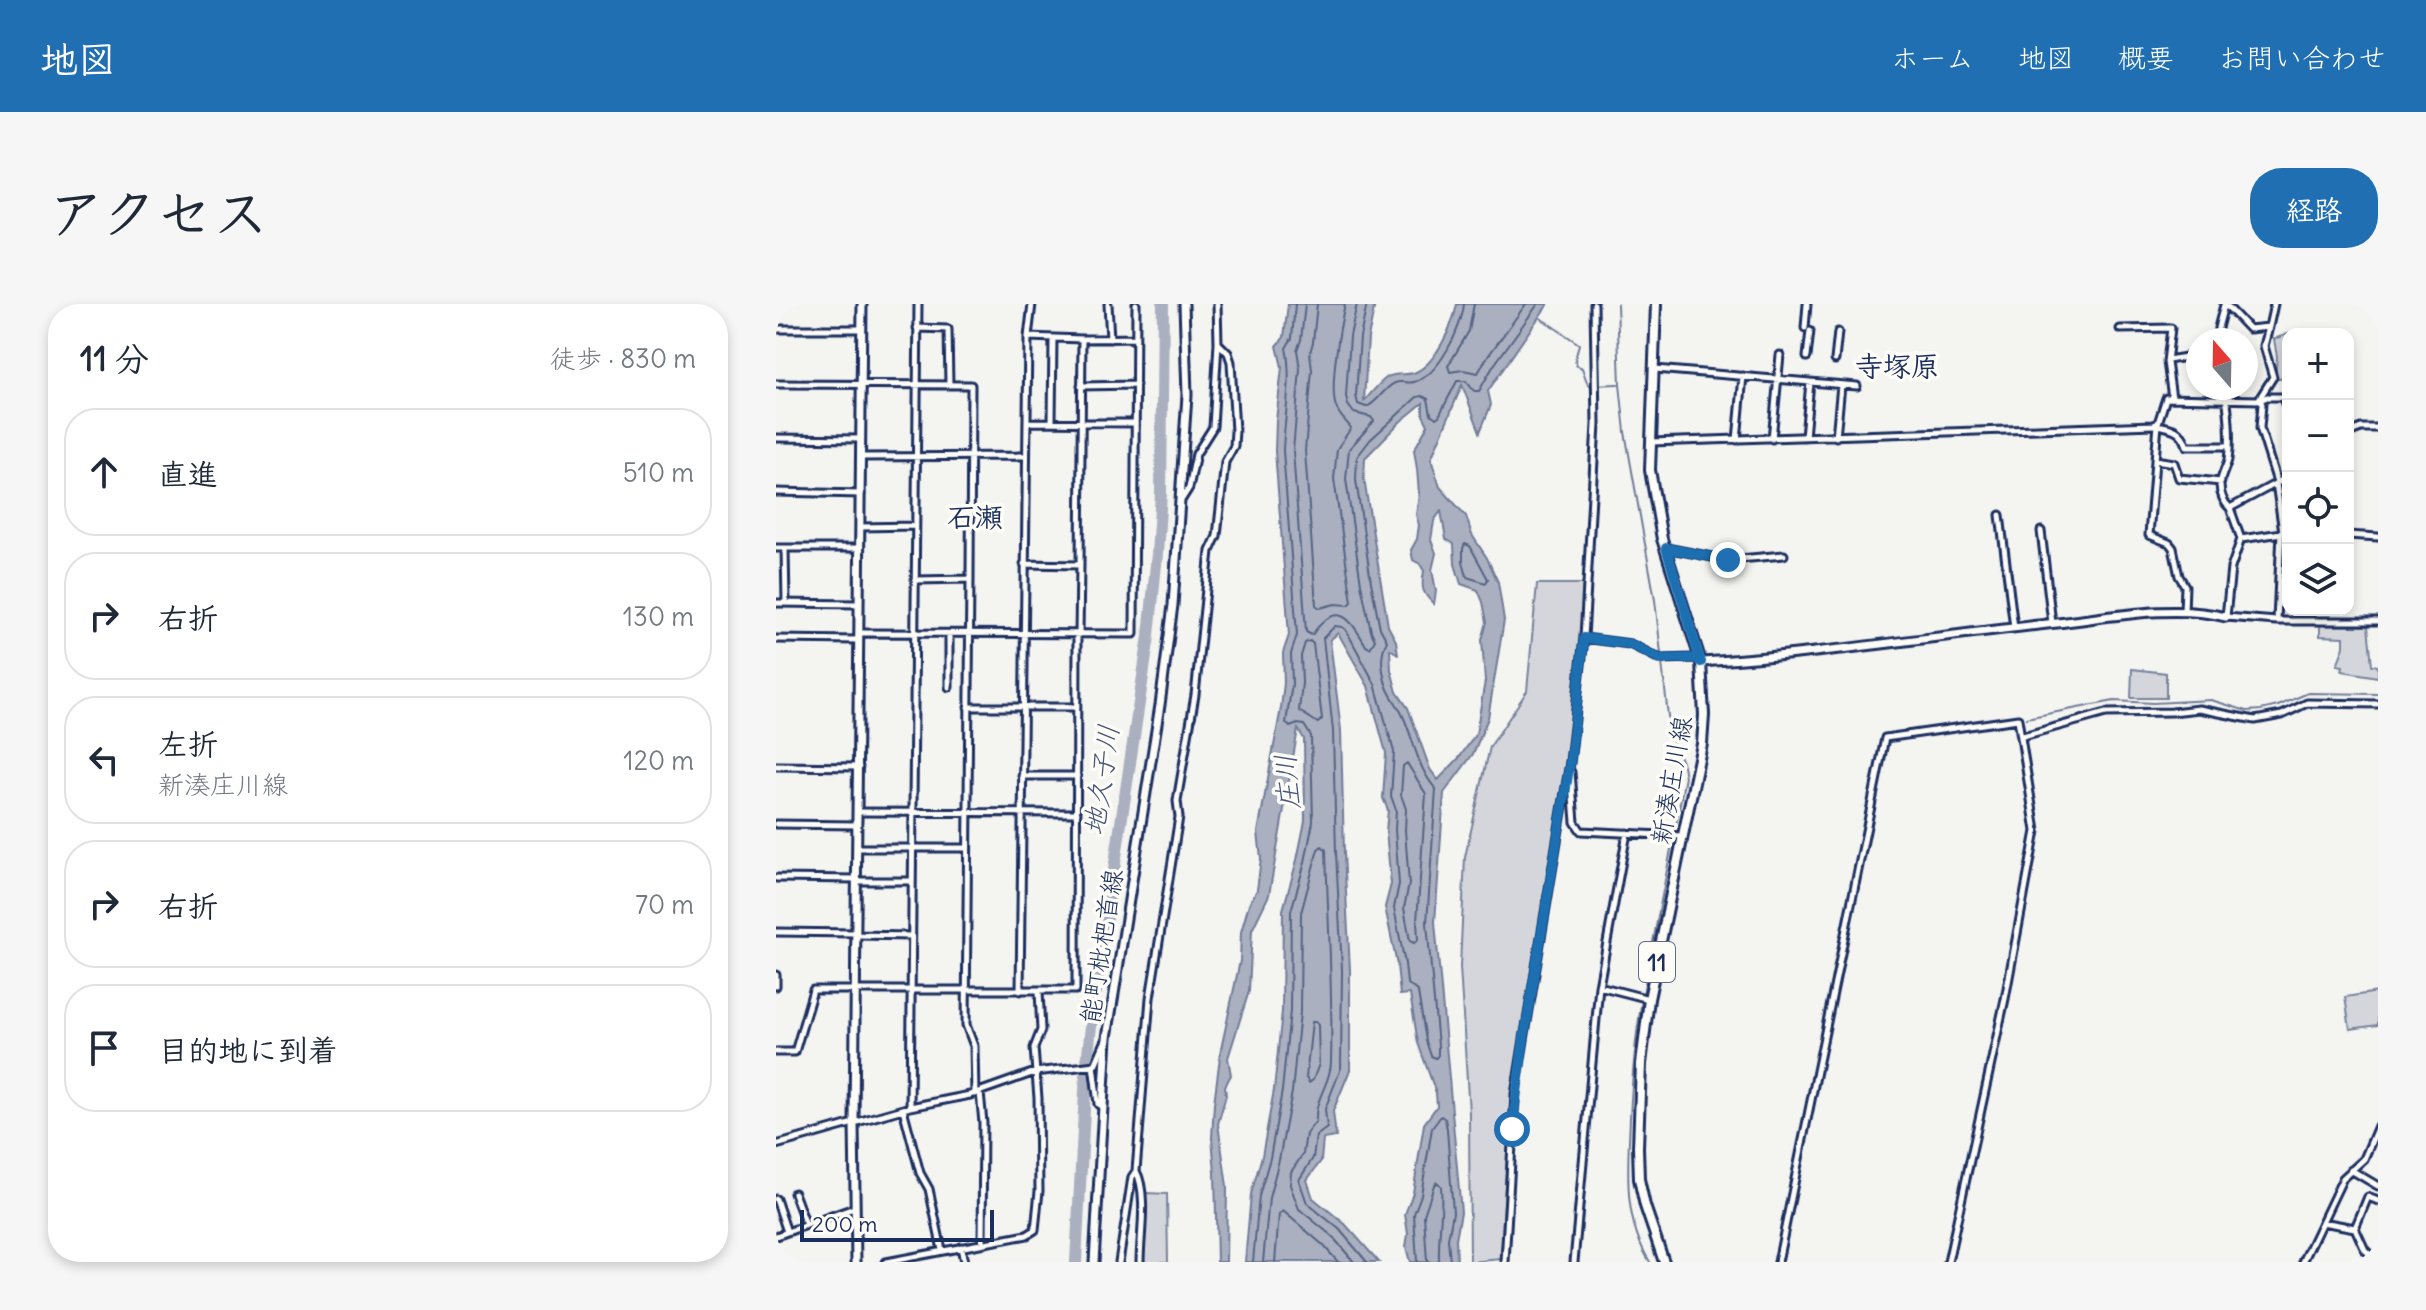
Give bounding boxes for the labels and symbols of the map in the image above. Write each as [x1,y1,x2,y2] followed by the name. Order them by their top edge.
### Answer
[2186,328,2258,400] north arrow
[1855,348,1939,384] district label: 寺塚原
[947,499,1003,535] district label: 石瀬
[1710,542,1746,578] route end
[1643,713,1699,847] street label: 新湊庄川線
[1075,722,1127,838] water label: 地久子川
[1267,753,1307,811] water label: 庄川
[1073,866,1129,1026] street label: 能町枇杷首線
[1639,942,1675,982] road number: 11
[1494,1111,1530,1147] route start
[800,1206,994,1242] scale bar

